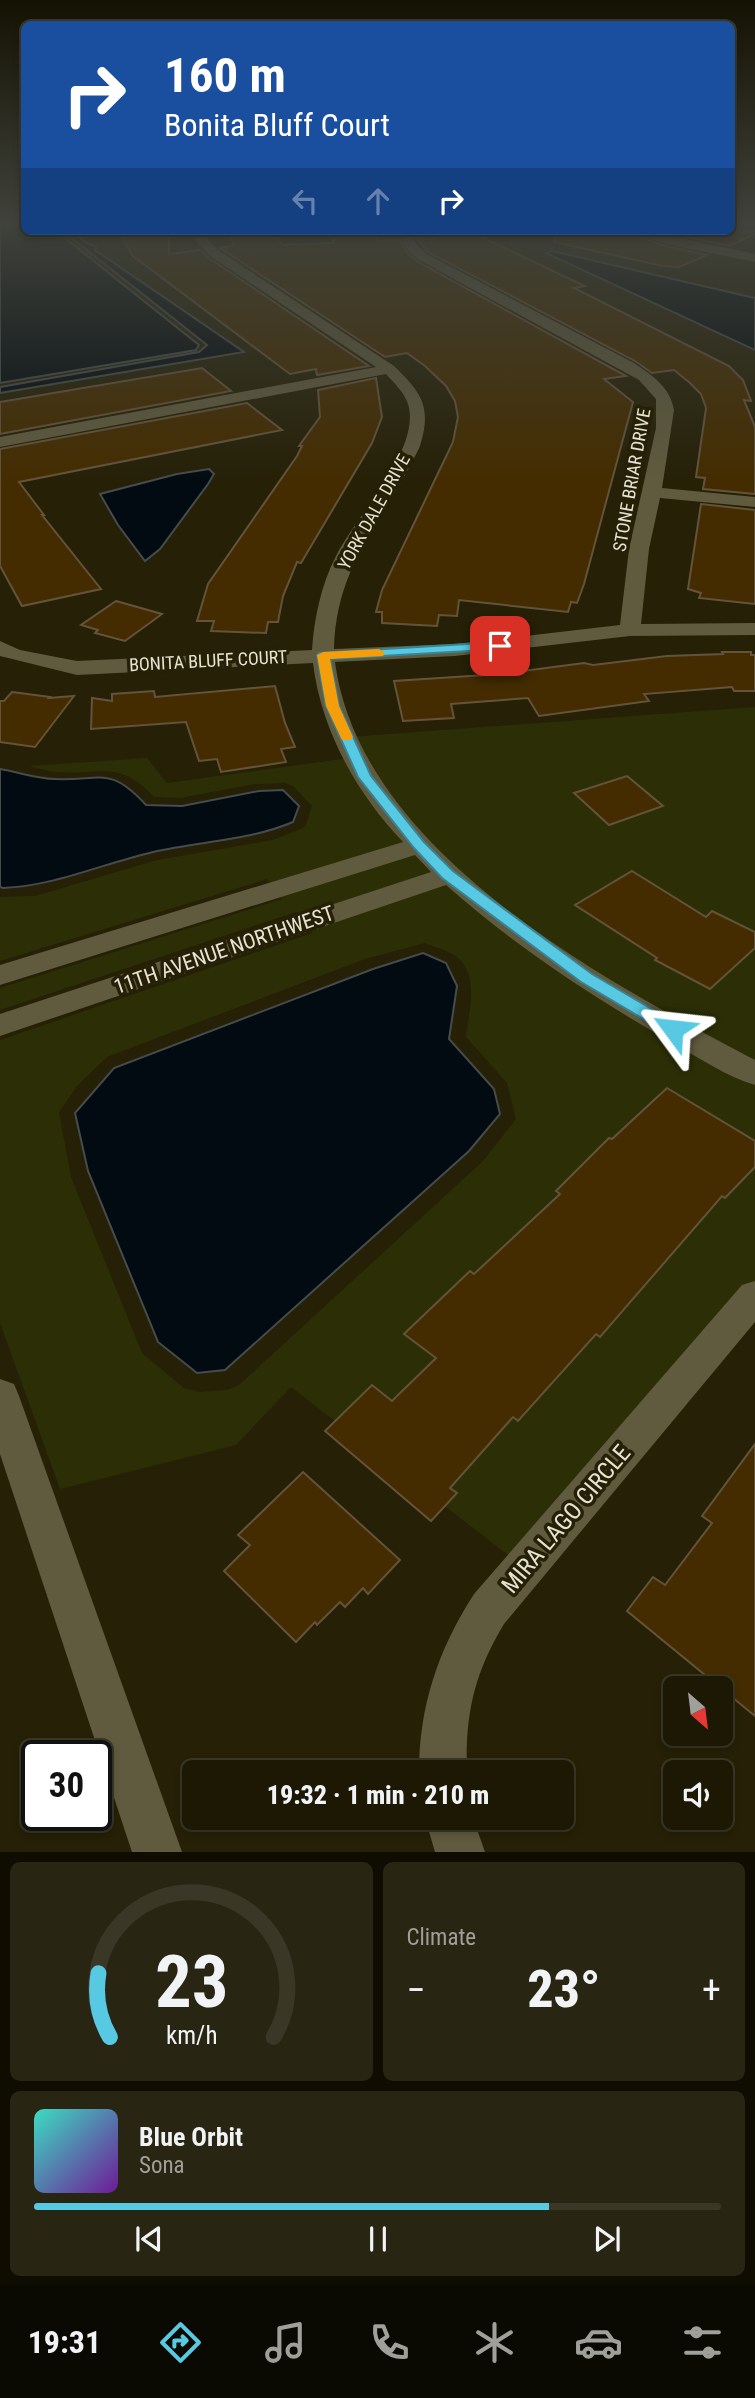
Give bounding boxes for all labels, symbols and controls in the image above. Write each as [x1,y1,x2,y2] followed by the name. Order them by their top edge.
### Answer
[164,47,286,104] text: 160 m
[49,49,140,140] icon: right
[164,106,390,144] text: Bonita Bluff Court
[286,182,324,220] icon: left
[359,182,397,220] icon: ahead
[432,182,470,220] icon: right
[609,407,654,553] street label: STONE BRIAR DRIVE
[333,450,414,573] street label: YORK DALE DRIVE
[470,616,530,676] pin
[481,627,519,665] icon: arrive
[129,646,287,675] street label: BONITA BLUFF COURT
[111,901,337,999] street label: 11TH AVENUE NORTHWEST
[636,992,710,1066] position arrow
[496,1439,636,1599] street label: MIRA LAGO CIRCLE
[663,1676,733,1746] north arrow
[663,1676,733,1830] map controls
[21,1740,112,1831] speed limit sign: 30
[663,1760,733,1830] button: sound
[267,1780,489,1810] text: 19:32 · 1 min · 210 m
[407,1924,476,1951] text: Climate
[154,1940,228,2026] text: 23
[527,1959,600,2020] text: 23°
[407,1968,426,2012] text: −
[702,1968,721,2012] text: +
[166,2021,217,2050] text: km/h
[139,2122,243,2152] text: Blue Orbit
[139,2152,185,2179] text: Sona
[130,2220,168,2258] icon: previous
[359,2220,397,2258] icon: pause
[588,2220,626,2258] icon: next
[156,2318,205,2367] icon: directions
[261,2318,310,2367] icon: music
[365,2318,414,2367] icon: phone
[470,2318,519,2367] icon: climate
[574,2318,623,2367] icon: car
[678,2318,727,2367] icon: filters
[28,2323,101,2361] text: 19:31

